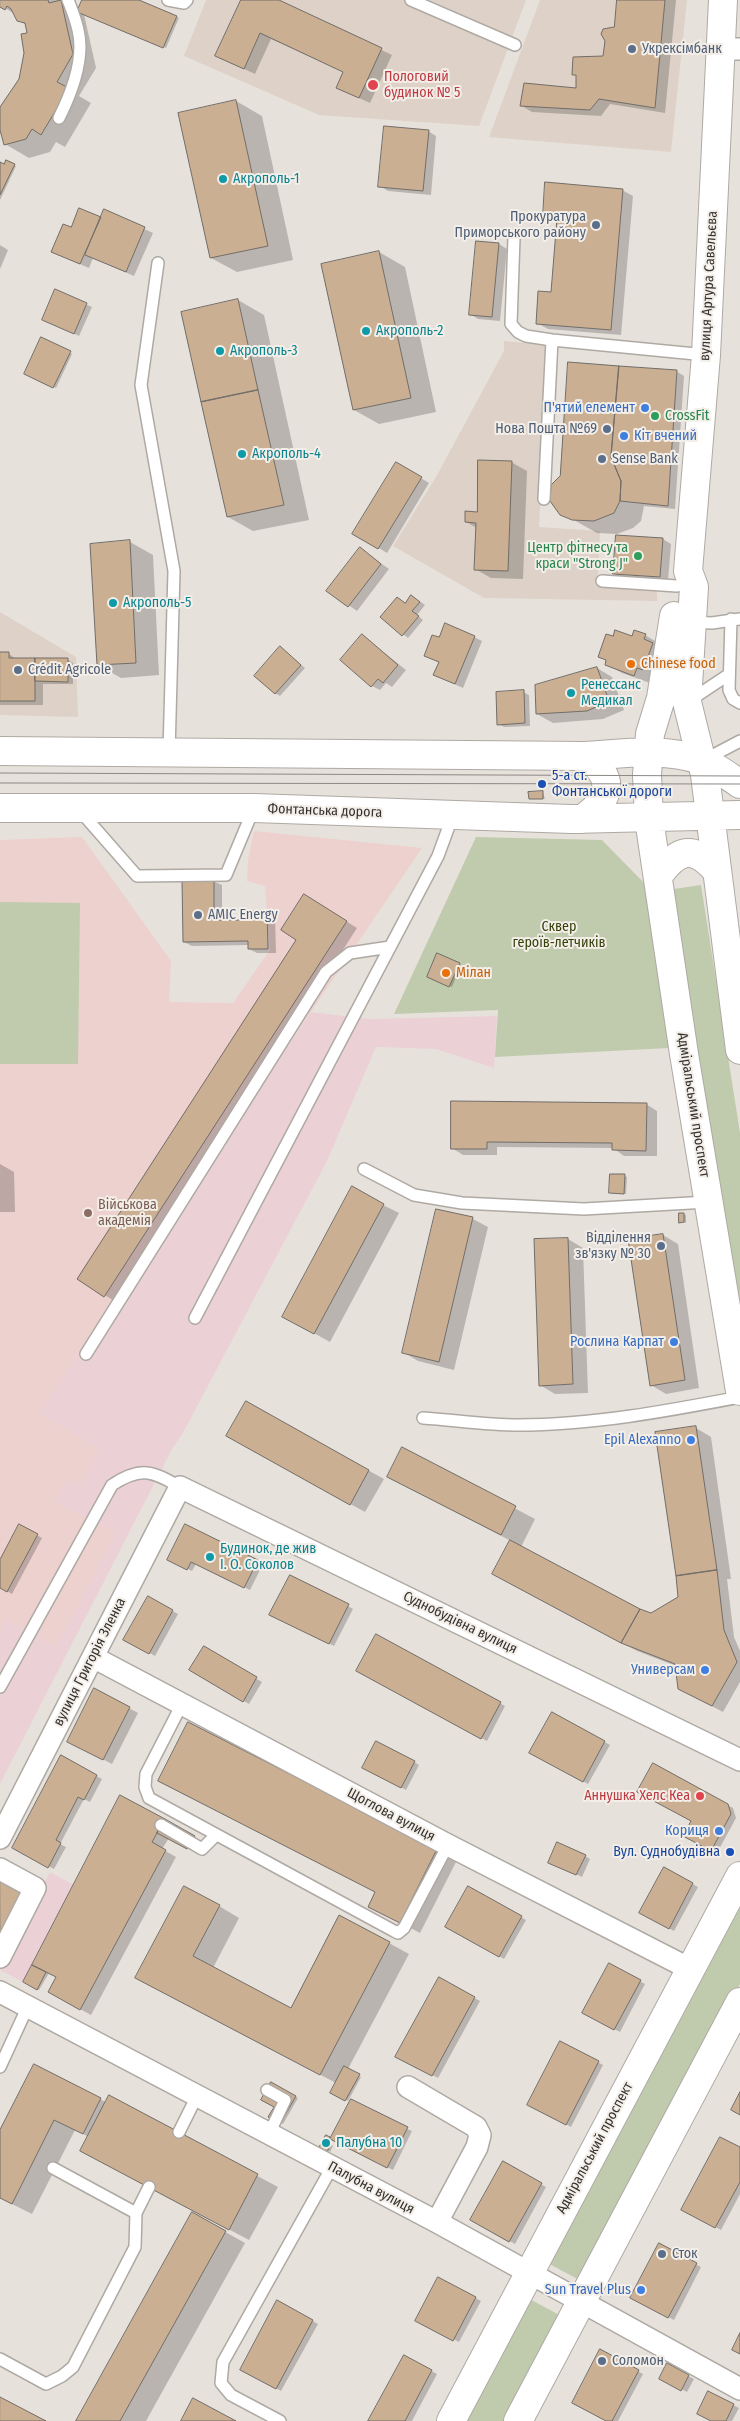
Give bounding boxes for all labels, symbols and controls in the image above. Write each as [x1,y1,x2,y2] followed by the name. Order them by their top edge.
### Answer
[642,41,722,57] place label: Укрексімбанк
[626,43,638,55] marker: Укрексімбанк
[384,69,460,102] place label: Пологовий будинок № 5
[366,78,380,92] marker: Пологовий будинок № 5
[233,171,300,187] place label: Акрополь-1
[217,173,229,185] marker: Акрополь-1
[454,209,586,242] place label: Прокуратура Приморського району
[697,210,721,362] street label: вулиця Артура Савельєва
[590,219,602,231] marker: Прокуратура Приморського району
[376,323,443,339] place label: Акрополь-2
[360,325,372,337] marker: Акрополь-2
[230,343,298,359] place label: Акрополь-3
[214,345,226,357] marker: Акрополь-3
[544,400,635,416] place label: П'ятий елемент
[639,402,651,414] marker: П'ятий елемент
[665,408,709,424] place label: CrossFit
[649,410,661,422] marker: CrossFit
[495,421,597,437] place label: Нова Пошта №69
[601,423,613,435] marker: Нова Пошта №69
[634,428,697,444] place label: Кіт вчений
[618,430,630,442] marker: Кіт вчений
[252,446,321,462] place label: Акрополь-4
[236,448,248,460] marker: Акрополь-4
[612,451,678,467] place label: Sense Bank
[596,453,608,465] marker: Sense Bank
[527,540,628,572] place label: Центр фітнесу та краси "Strong J"
[632,550,644,562] marker: Центр фітнесу та краси "Strong J"
[123,595,191,611] place label: Акрополь-5
[107,597,119,609] marker: Акрополь-5
[641,656,716,672] place label: Chinese food
[625,658,637,670] marker: Chinese food
[28,662,111,678] place label: Crédit Agricole
[12,664,24,676] marker: Crédit Agricole
[581,677,641,710] place label: Ренессанс Медикал
[565,687,577,699] marker: Ренессанс Медикал
[552,768,672,800] place label: 5-а ст. Фонтанської дороги
[536,778,548,790] marker: 5-а ст. Фонтанської дороги
[267,801,383,821] street label: Фонтанська дорога
[208,907,278,923] place label: AMIC Energy
[192,909,204,921] marker: AMIC Energy
[512,919,606,952] park label: Сквер героїв-летчиків
[456,965,491,981] place label: Мілан
[440,967,452,979] marker: Мілан
[673,1031,713,1179] street label: Адміральський проспект
[98,1197,157,1230] place label: Військова академія
[82,1207,94,1219] marker: Військова академія
[575,1230,651,1262] place label: Відділення зв'язку № 30
[655,1240,667,1252] marker: Відділення зв'язку № 30
[570,1334,664,1350] place label: Рослина Карпат
[668,1336,680,1348] marker: Рослина Карпат
[604,1432,681,1448] place label: Epil Alexanno
[685,1434,697,1446] marker: Epil Alexanno
[220,1541,316,1574] place label: Будинок, де жив І. О. Соколов
[204,1551,216,1563] marker: Будинок, де жив І. О. Соколов
[400,1588,520,1658] street label: Суднобудівна вулиця
[50,1595,130,1729] street label: вулиця Григорія Зленка
[631,1662,695,1678] place label: Универсам
[699,1664,711,1676] marker: Универсам
[344,1785,438,1845] street label: Щоглова вулиця
[584,1788,690,1804] place label: Аннушка Хелс Кеа
[694,1790,706,1802] marker: Аннушка Хелс Кеа
[665,1823,709,1839] place label: Кориця
[713,1825,725,1837] marker: Кориця
[613,1844,720,1860] place label: Вул. Суднобудівна
[724,1846,736,1858] marker: Вул. Суднобудівна
[553,2079,637,2217] street label: Адміральський проспект
[336,2135,402,2151] place label: Палубна 10
[320,2137,332,2149] marker: Палубна 10
[325,2158,417,2218] street label: Палубна вулиця
[672,2246,698,2262] place label: Сток
[656,2248,668,2260] marker: Сток
[545,2282,631,2298] place label: Sun Travel Plus
[635,2284,647,2296] marker: Sun Travel Plus
[612,2353,664,2369] place label: Соломон
[596,2355,608,2367] marker: Соломон

